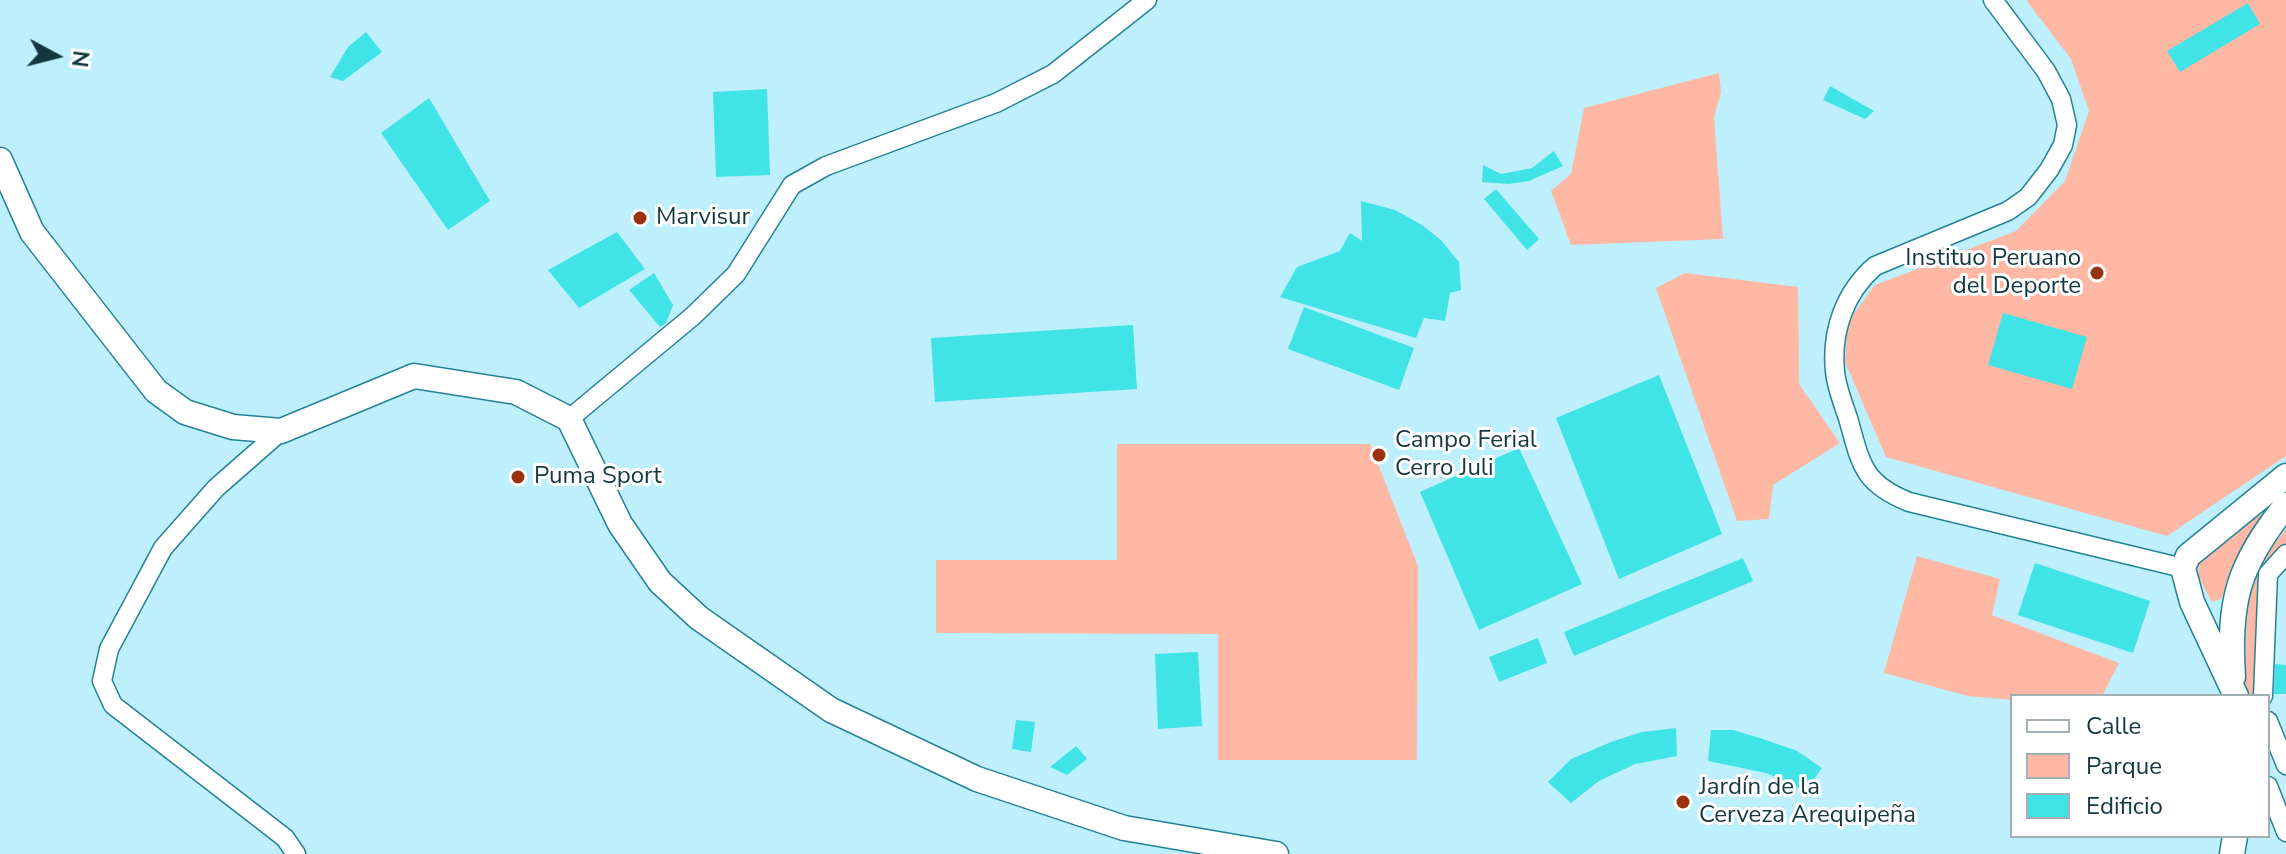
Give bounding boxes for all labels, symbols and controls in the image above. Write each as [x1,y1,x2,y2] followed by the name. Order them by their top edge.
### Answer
[16,16,96,96] north arrow
[64,49,96,69] text: N
[656,204,750,232] place label: Marvisur
[631,209,649,227] marker: Marvisur
[1905,245,2081,301] place label: Instituo Peruano del Deporte
[2088,264,2106,282] marker: Instituo Peruano del Deporte
[1395,427,1537,483] place label: Campo Ferial Cerro Juli
[1370,446,1388,464] marker: Campo Ferial Cerro Juli
[534,463,662,491] place label: Puma Sport
[509,468,527,486] marker: Puma Sport
[2010,694,2270,838] legend
[2086,710,2141,742] text: Calle
[2086,750,2162,782] text: Parque
[1699,774,1916,830] place label: Jardín de la Cerveza Arequipeña
[2086,790,2163,822] text: Edificio
[1674,793,1692,811] marker: Jardín de la Cerveza Arequipeña

